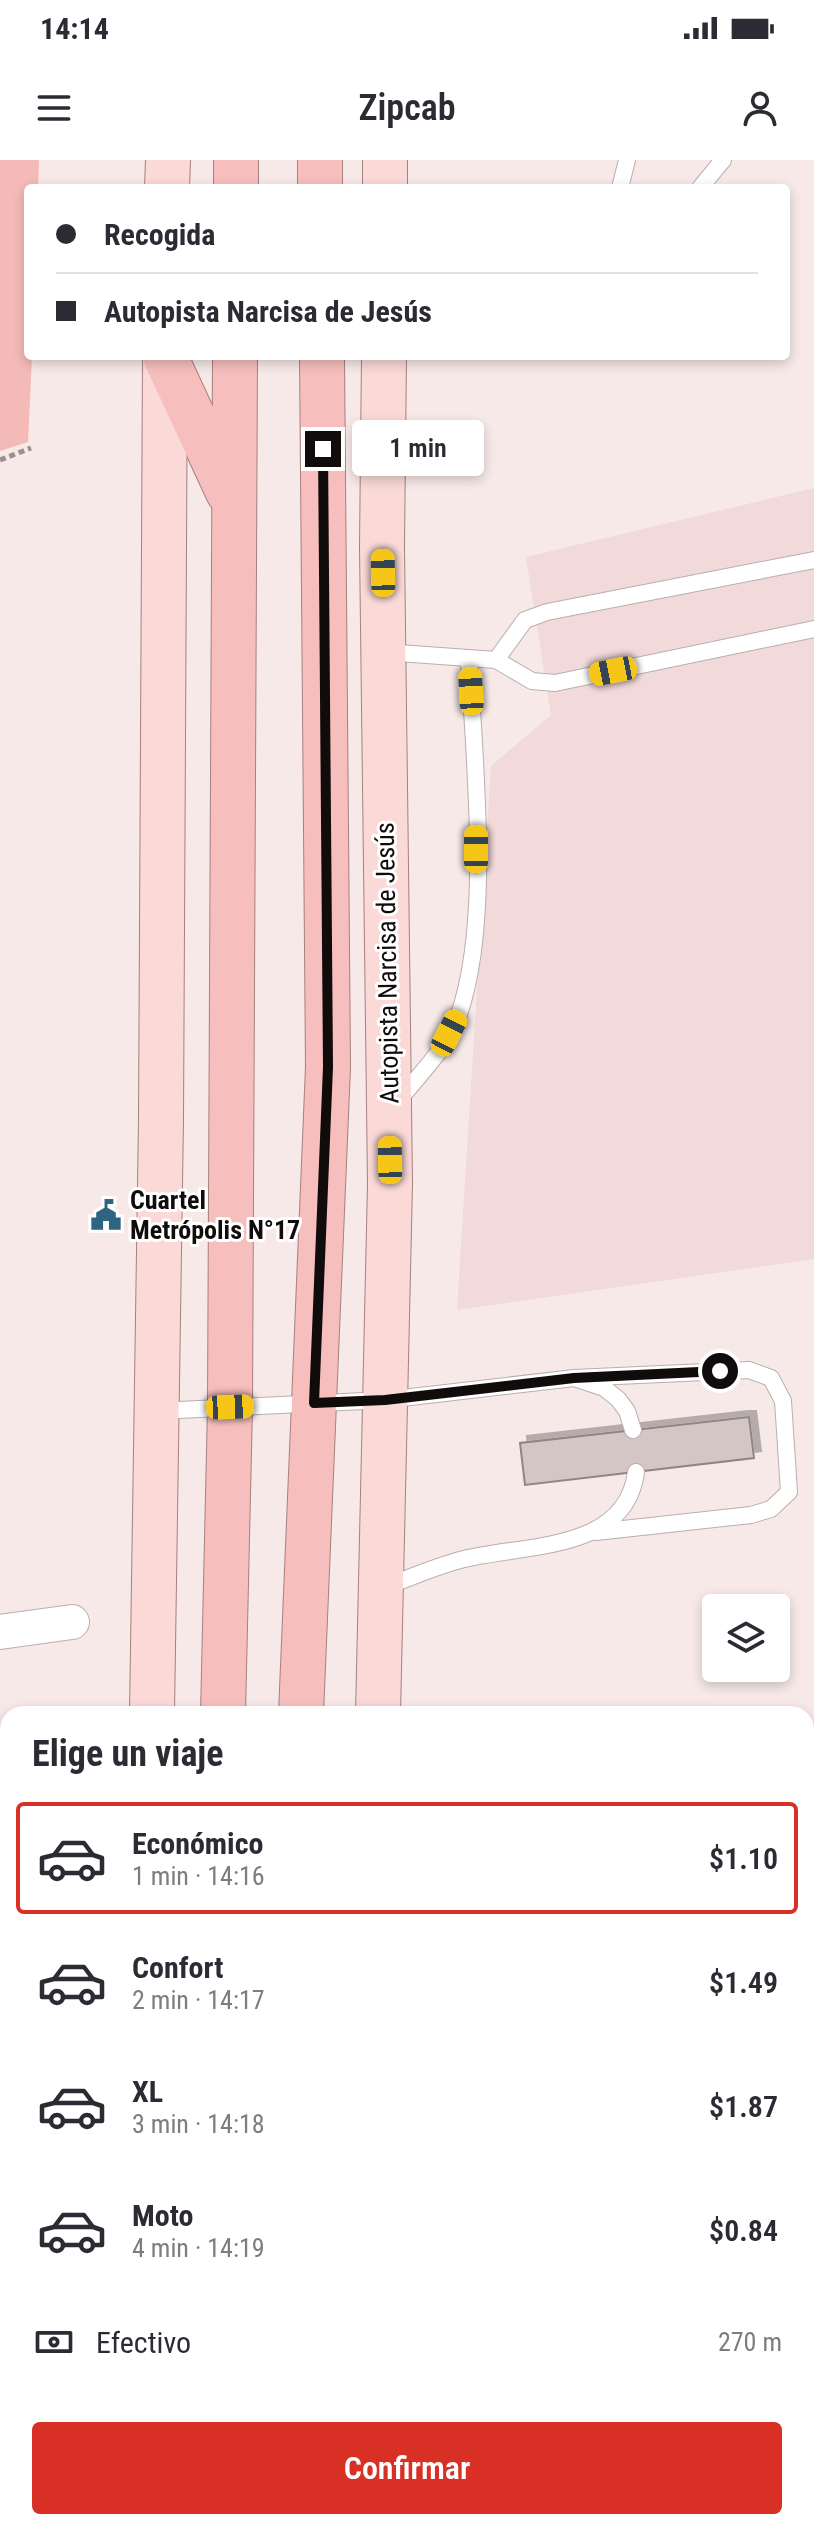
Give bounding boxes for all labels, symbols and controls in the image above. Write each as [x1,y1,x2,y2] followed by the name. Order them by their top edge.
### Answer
[40,11,109,46] text: 14:14
[32,86,76,130] icon: menu
[738,86,782,130] icon: person
[358,87,456,129] text: Zipcab
[104,217,215,252] text: Recogida
[104,294,432,329] text: Autopista Narcisa de Jesús
[351,421,483,477] callout: 1 min
[305,431,341,467] route end
[389,433,447,463] text: 1 min
[371,549,395,597] car
[587,655,639,687] car
[458,666,484,716] car
[370,822,404,1104] street label: Autopista Narcisa de Jesús
[464,825,488,873] car
[427,1006,471,1060] car
[378,1136,402,1184] car
[130,1185,300,1245] place label: Cuartel Metrópolis N°17
[89,1198,123,1232] public building icon: Cuartel Metrópolis N°17
[702,1353,738,1389] route start
[206,1394,254,1420] car
[702,1594,790,1682] map controls
[702,1594,790,1682] button: layers
[32,1733,223,1775] text: Elige un viaje
[36,1822,108,1894] icon: car
[132,1826,263,1861] text: Económico
[709,1841,778,1876] text: $1.10
[132,1861,265,1891] text: 1 min · 14:16
[36,1946,108,2018] icon: car
[132,1950,223,1985] text: Confort
[709,1965,778,2000] text: $1.49
[132,1985,265,2015] text: 2 min · 14:17
[36,2070,108,2142] icon: car
[132,2074,163,2109] text: XL
[709,2089,778,2124] text: $1.87
[132,2109,265,2139] text: 3 min · 14:18
[36,2194,108,2266] icon: car
[132,2198,193,2233] text: Moto
[709,2213,778,2248] text: $0.84
[132,2233,265,2263] text: 4 min · 14:19
[32,2320,76,2364] icon: cash
[96,2325,191,2360] text: Efectivo
[718,2327,782,2357] text: 270 m
[32,2422,782,2514] button: Confirmar

